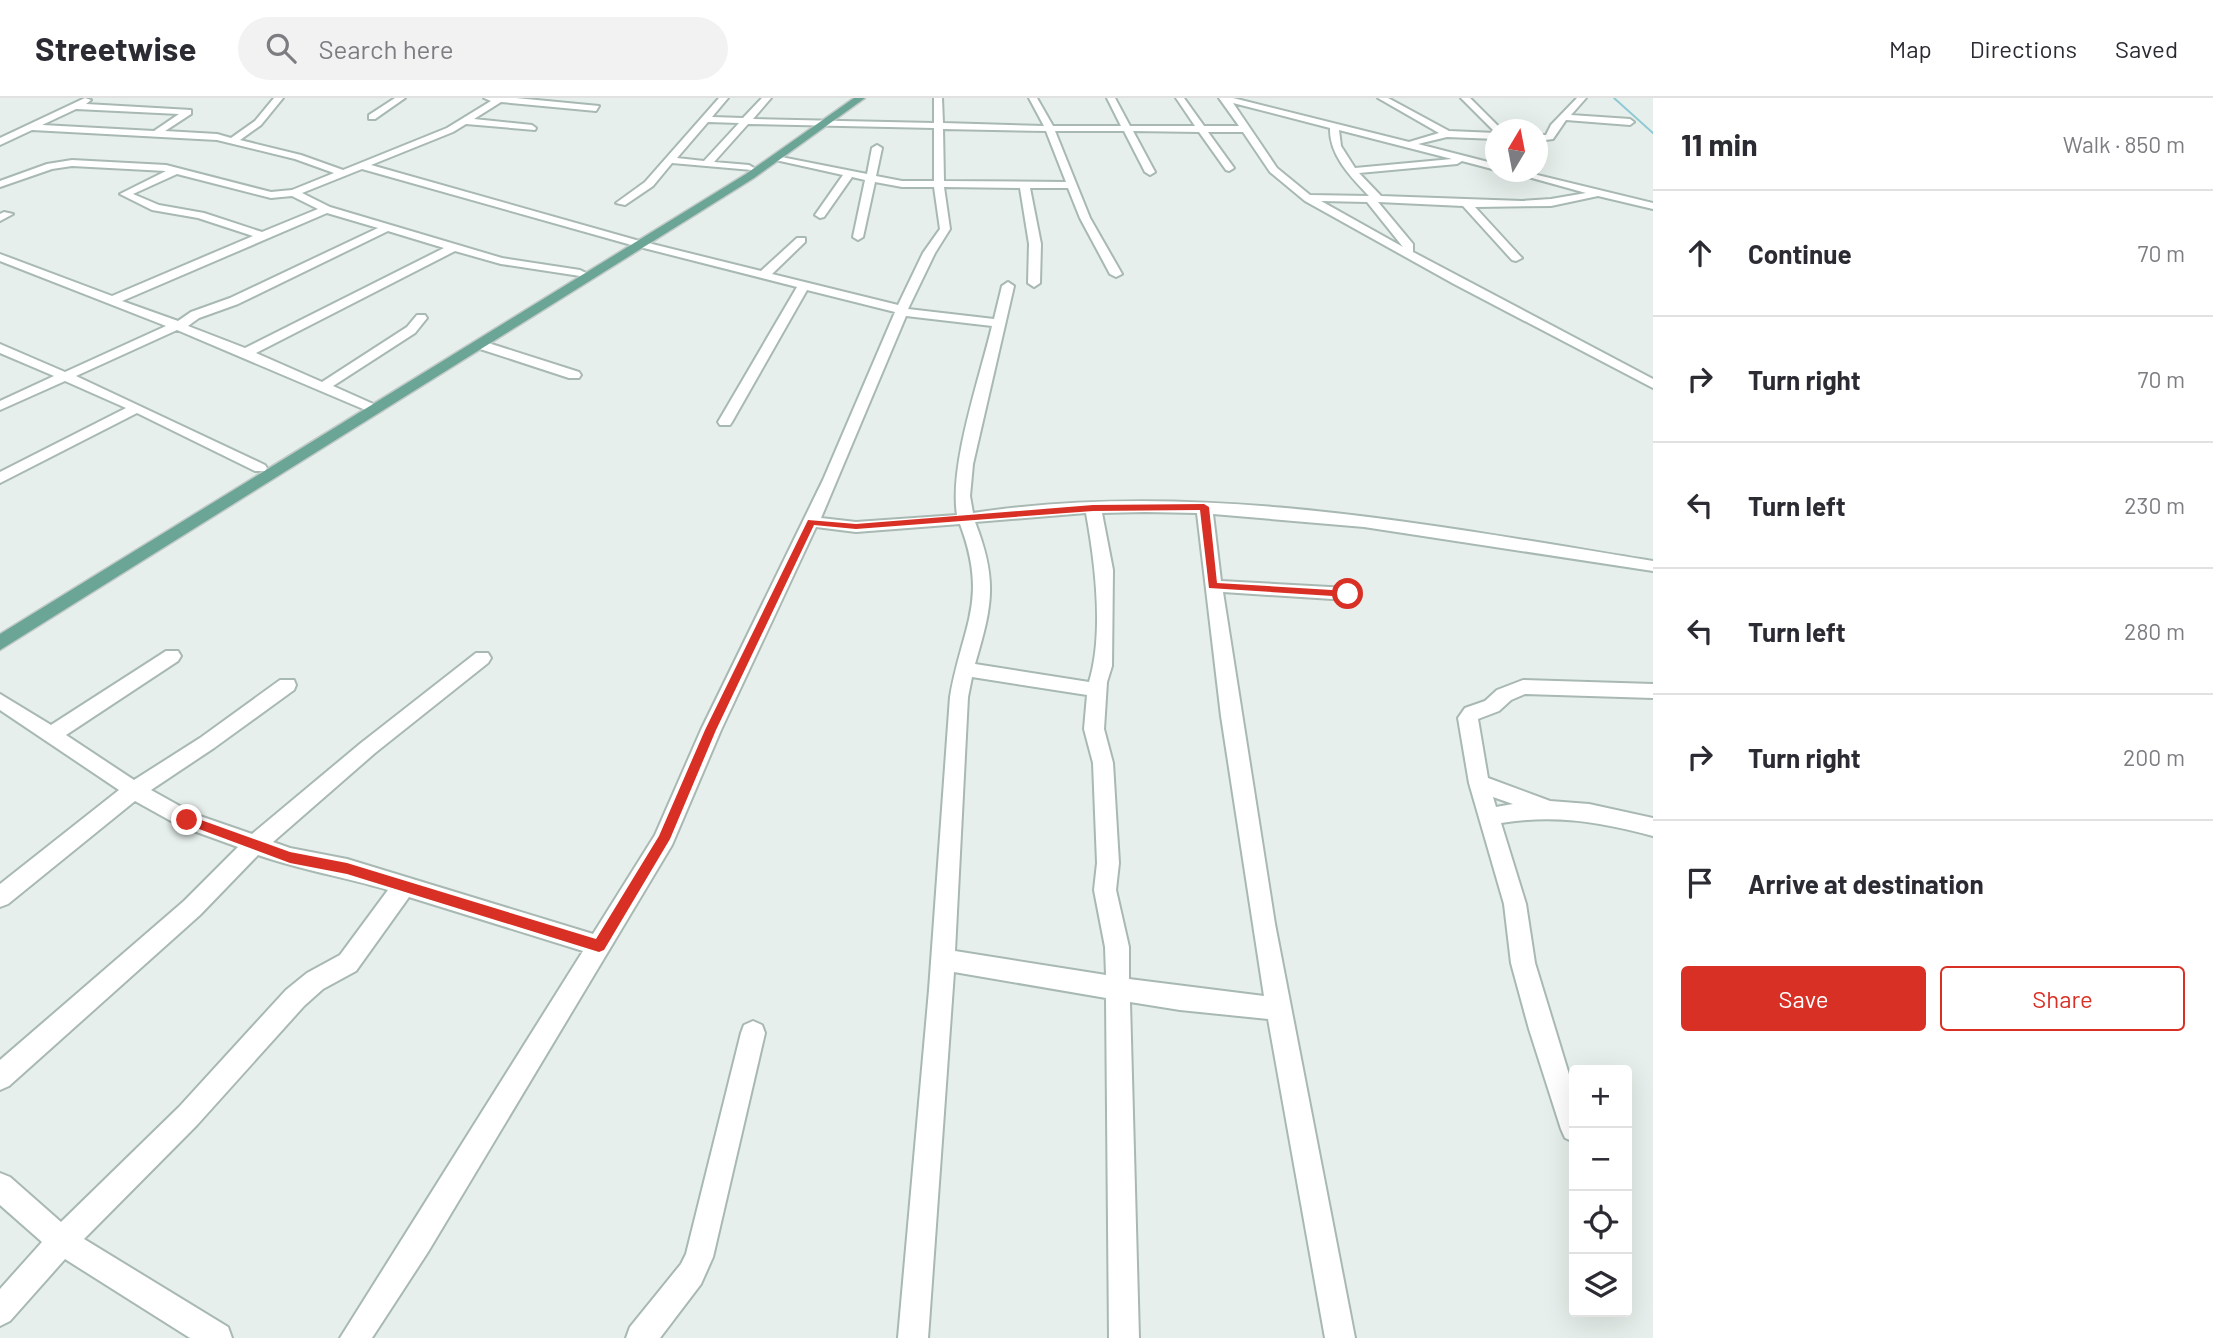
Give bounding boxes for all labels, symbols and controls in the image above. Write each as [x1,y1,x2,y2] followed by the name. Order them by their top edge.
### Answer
[238,17,728,80] search box
[35,28,196,68] text: Streetwise
[262,29,300,67] icon: search
[318,33,454,64] text: Search here
[1889,34,1932,63] text: Map
[1970,34,2077,63] text: Directions
[2115,34,2178,63] text: Saved
[1485,119,1548,182] north arrow
[1681,126,1758,162] text: 11 min
[2063,130,2185,158] text: Walk · 850 m
[1681,234,1719,272] icon: ahead
[1748,238,1852,269] text: Continue
[2138,239,2185,267] text: 70 m
[1681,360,1719,398] icon: right
[1748,364,1861,395] text: Turn right
[2138,365,2185,393] text: 70 m
[1681,486,1719,524] icon: left
[1748,490,1846,521] text: Turn left
[2124,491,2185,519] text: 230 m
[1332,578,1363,609] route start
[1681,612,1719,650] icon: left
[1748,616,1846,647] text: Turn left
[2124,617,2185,645] text: 280 m
[1681,738,1719,776] icon: right
[1748,742,1861,773] text: Turn right
[2123,743,2185,771] text: 200 m
[171,804,202,835] route end
[1681,864,1719,902] icon: arrive
[1748,868,1984,899] text: Arrive at destination
[1681,966,1926,1031] button: Save
[1940,966,2185,1031] button: Share
[1569,1065,1632,1317] map controls
[1569,1065,1632,1128] button: +
[1569,1128,1632,1191] button: −
[1569,1191,1632,1254] button: locate
[1569,1254,1632,1317] button: layers

